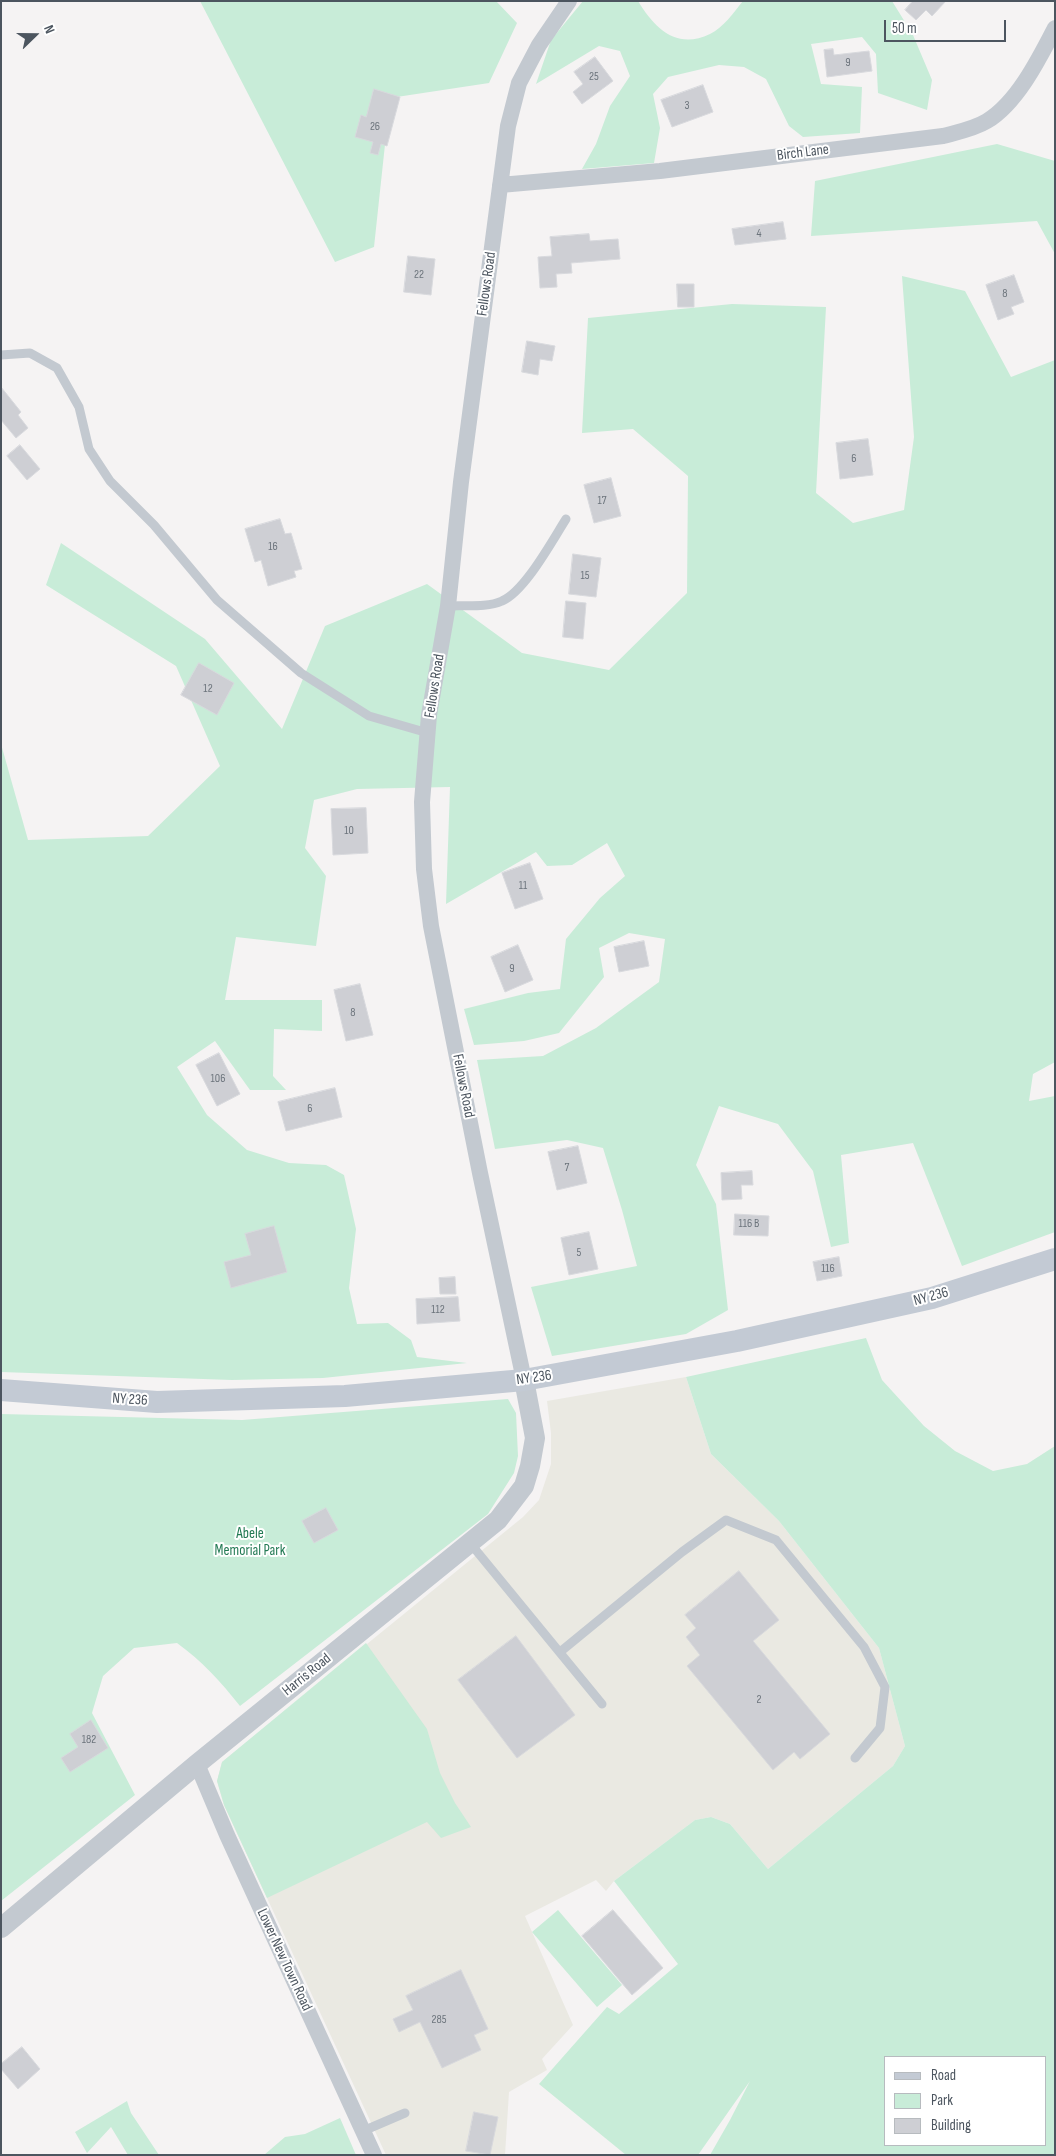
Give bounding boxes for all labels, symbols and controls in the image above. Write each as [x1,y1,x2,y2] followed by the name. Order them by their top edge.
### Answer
[10,10,60,60] north arrow
[886,10,1008,42] scale bar
[892,19,917,38] text: 50 m
[40,23,59,36] text: N
[845,56,851,70] house number: 9
[589,70,599,84] house number: 25
[684,99,690,113] house number: 3
[370,120,380,134] house number: 26
[776,141,830,165] street label: Birch Lane
[756,227,762,241] house number: 4
[474,251,500,317] street label: Fellows Road
[414,268,424,282] house number: 22
[1002,287,1008,301] house number: 8
[851,452,857,466] house number: 6
[598,494,606,508] house number: 17
[268,540,278,554] house number: 16
[580,569,590,583] house number: 15
[421,653,449,719] street label: Fellows Road
[203,682,213,696] house number: 12
[344,824,354,838] house number: 10
[519,879,527,893] house number: 11
[509,962,515,976] house number: 9
[350,1006,356,1020] house number: 8
[448,1053,478,1119] street label: Fellows Road
[211,1072,225,1086] house number: 106
[307,1102,313,1116] house number: 6
[565,1161,569,1175] house number: 7
[739,1217,759,1231] house number: 116 B
[577,1246,581,1260] house number: 5
[821,1262,835,1276] house number: 116
[912,1284,950,1310] street label: NY 236
[431,1303,445,1317] house number: 112
[515,1367,553,1389] street label: NY 236
[112,1390,148,1410] street label: NY 236
[215,1525,285,1560] park label: Abele Memorial Park
[279,1650,335,1700] street label: Harris Road
[757,1693,761,1707] house number: 2
[82,1733,96,1747] house number: 182
[252,1906,316,2014] street label: Lower New Town Road
[431,2013,447,2027] house number: 285
[884,2056,1046,2146] legend
[931,2066,956,2085] text: Road
[931,2091,953,2110] text: Park
[931,2116,971,2135] text: Building

